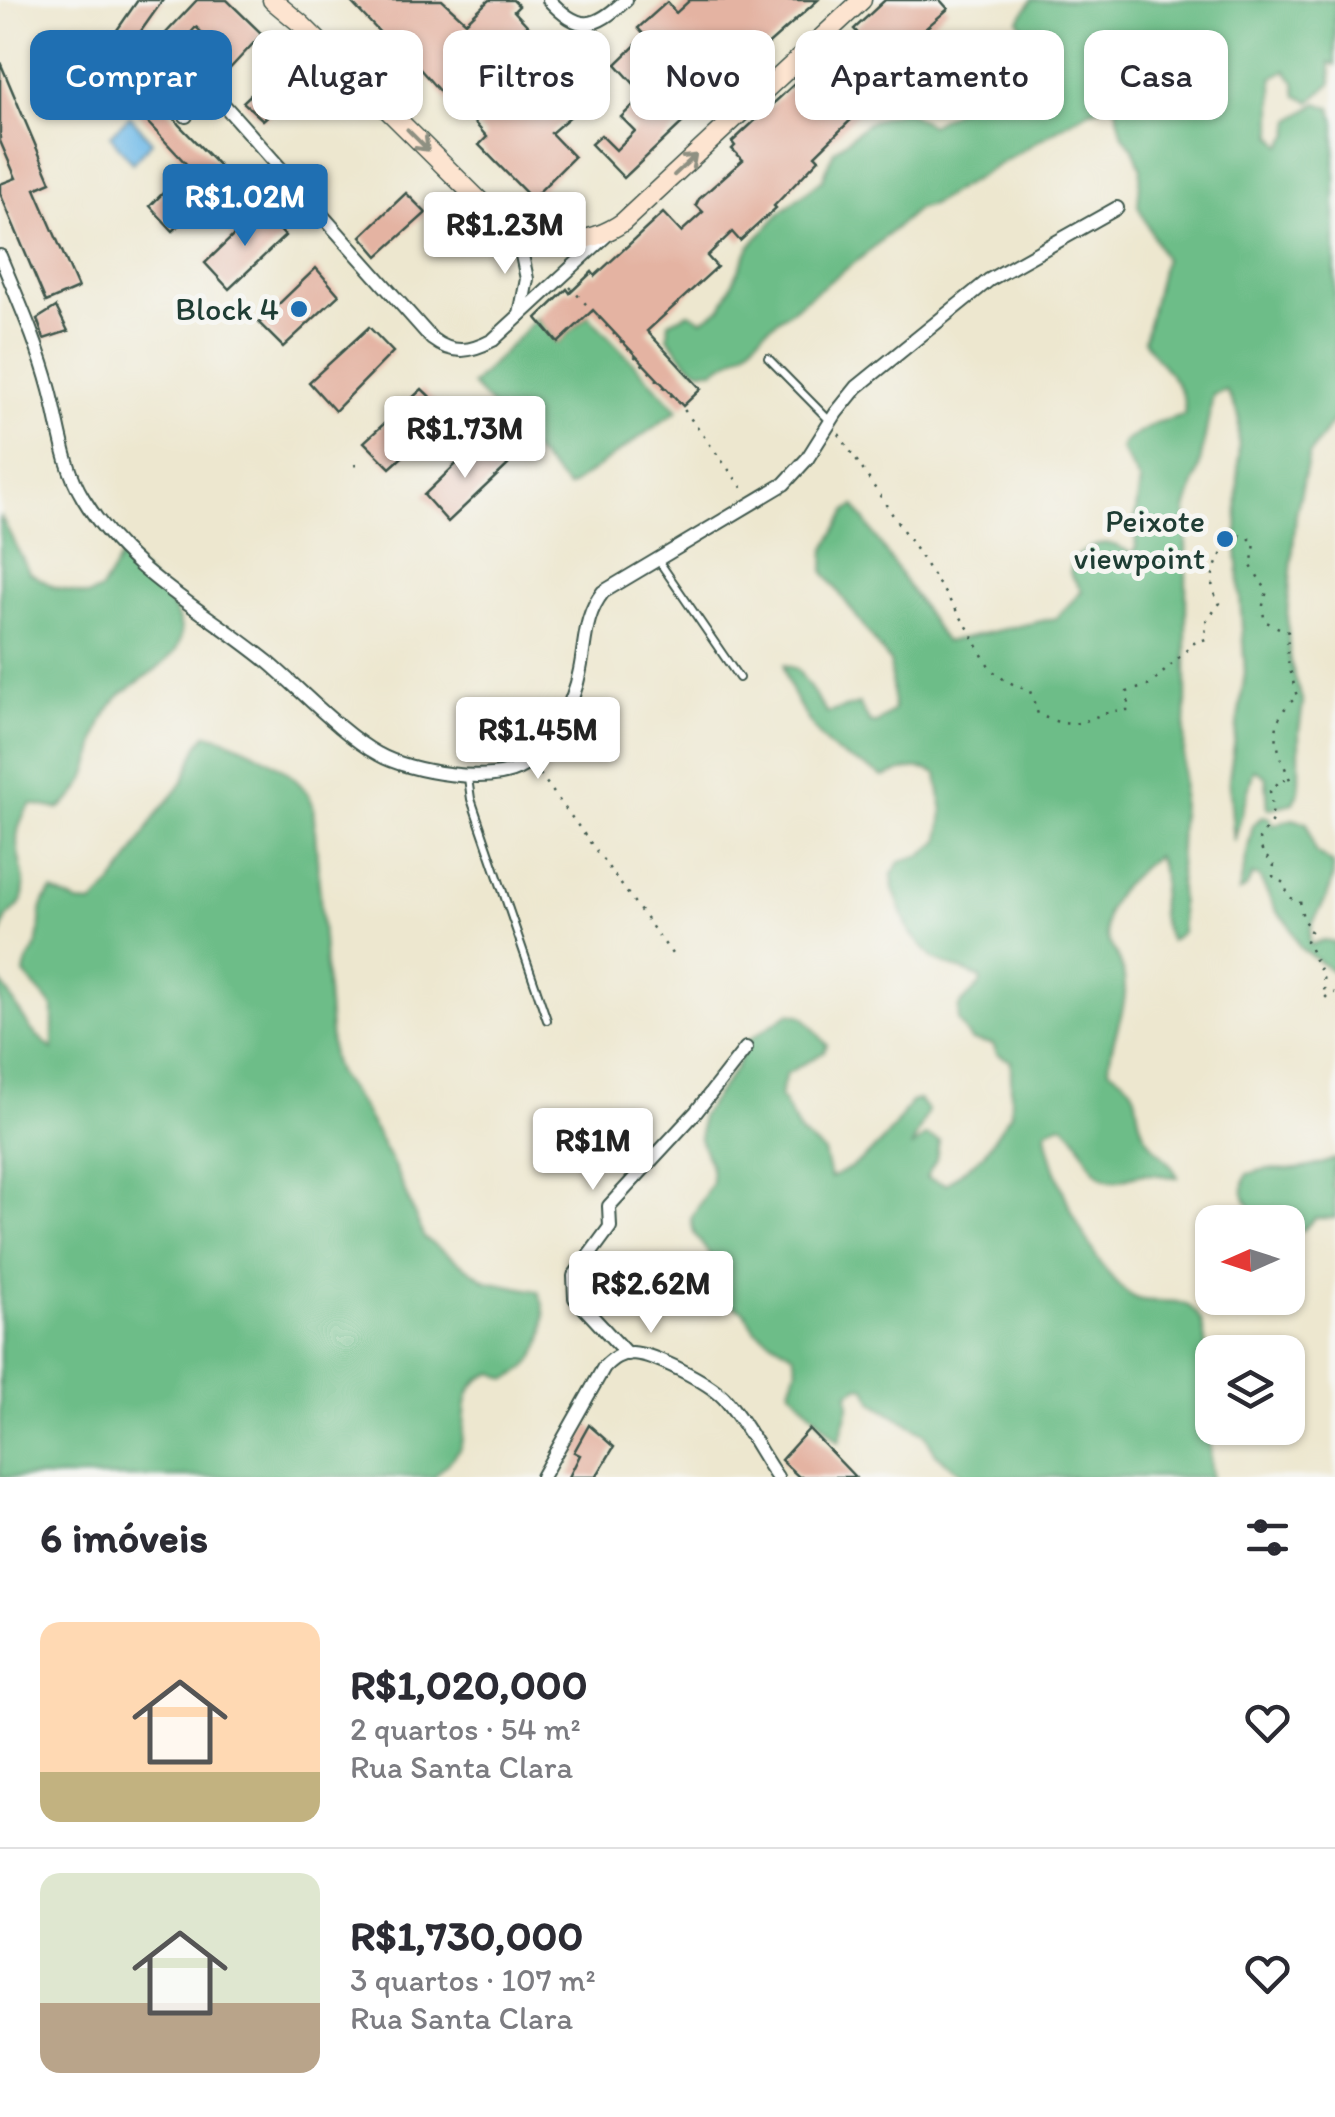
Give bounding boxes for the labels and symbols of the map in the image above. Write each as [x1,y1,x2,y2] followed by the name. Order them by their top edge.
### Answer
[405,127,429,151] one-way arrow
[672,154,697,177] one-way arrow
[153,164,337,249] pin: R$1.02M
[413,192,597,277] pin: R$1.23M
[175,290,279,328] place label: Block 4
[288,298,310,320] marker: Block 4
[373,396,557,481] pin: R$1.73M
[1074,502,1205,577] place label: Peixote viewpoint
[1214,528,1236,550] marker: Peixote viewpoint
[446,697,630,782] pin: R$1.45M
[534,1108,652,1193] pin: R$1M
[1195,1205,1305,1315] north arrow
[559,1251,743,1336] pin: R$2.62M

